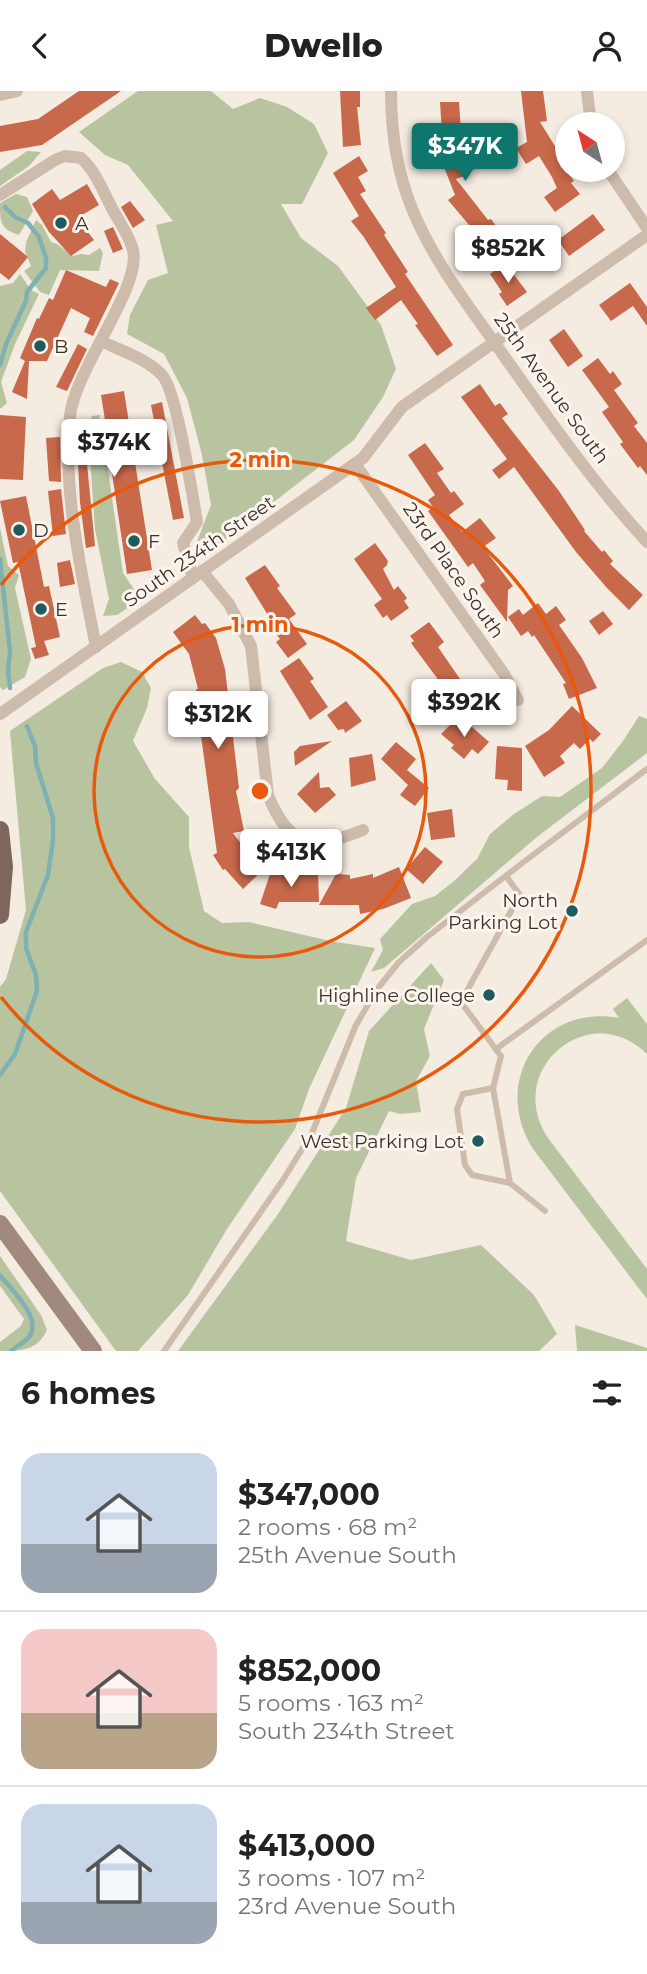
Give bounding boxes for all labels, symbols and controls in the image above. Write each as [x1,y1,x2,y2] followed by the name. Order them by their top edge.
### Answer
[264,26,383,65] text: Dwello
[21,27,59,65] icon: back
[588,27,626,65] icon: person
[555,112,625,182] north arrow
[555,112,625,182] map controls
[416,123,514,183] pin: $347K
[428,132,502,160] text: $347K
[75,212,89,235] place label: A
[53,215,69,231] marker: A
[459,225,557,285] pin: $852K
[471,234,545,262] text: $852K
[489,308,614,468] street label: 25th Avenue South
[54,335,68,358] place label: B
[32,338,48,354] marker: B
[65,419,163,479] pin: $374K
[77,428,151,456] text: $374K
[229,447,291,472] text: 2 min
[119,491,279,612] street label: South 234th Street
[398,498,509,643] street label: 23rd Place South
[33,519,49,542] place label: D
[11,522,27,538] marker: D
[148,530,160,553] place label: F
[126,533,142,549] marker: F
[55,598,68,621] place label: E
[33,601,49,617] marker: E
[231,612,289,637] text: 1 min
[415,679,513,739] pin: $392K
[427,688,501,716] text: $392K
[169,691,267,751] pin: $312K
[184,700,252,728] text: $312K
[248,779,272,803] centre of rings
[242,829,340,889] pin: $413K
[256,838,326,866] text: $413K
[448,889,558,934] place label: North Parking Lot
[564,903,580,919] marker: North Parking Lot
[318,984,475,1007] place label: Highline College
[481,987,497,1003] marker: Highline College
[300,1130,464,1153] place label: West Parking Lot
[470,1133,486,1149] marker: West Parking Lot
[588,1374,626,1412] icon: filters
[21,1375,156,1412] text: 6 homes
[238,1476,380,1513] text: $347,000
[77,1481,161,1565] icon: home
[238,1513,417,1541] text: 2 rooms · 68 m²
[238,1541,457,1569] text: 25th Avenue South
[238,1652,381,1689] text: $852,000
[77,1657,161,1741] icon: home
[238,1689,424,1717] text: 5 rooms · 163 m²
[238,1717,455,1745] text: South 234th Street
[238,1827,375,1864] text: $413,000
[77,1832,161,1916] icon: home
[238,1864,425,1892] text: 3 rooms · 107 m²
[238,1892,456,1920] text: 23rd Avenue South

